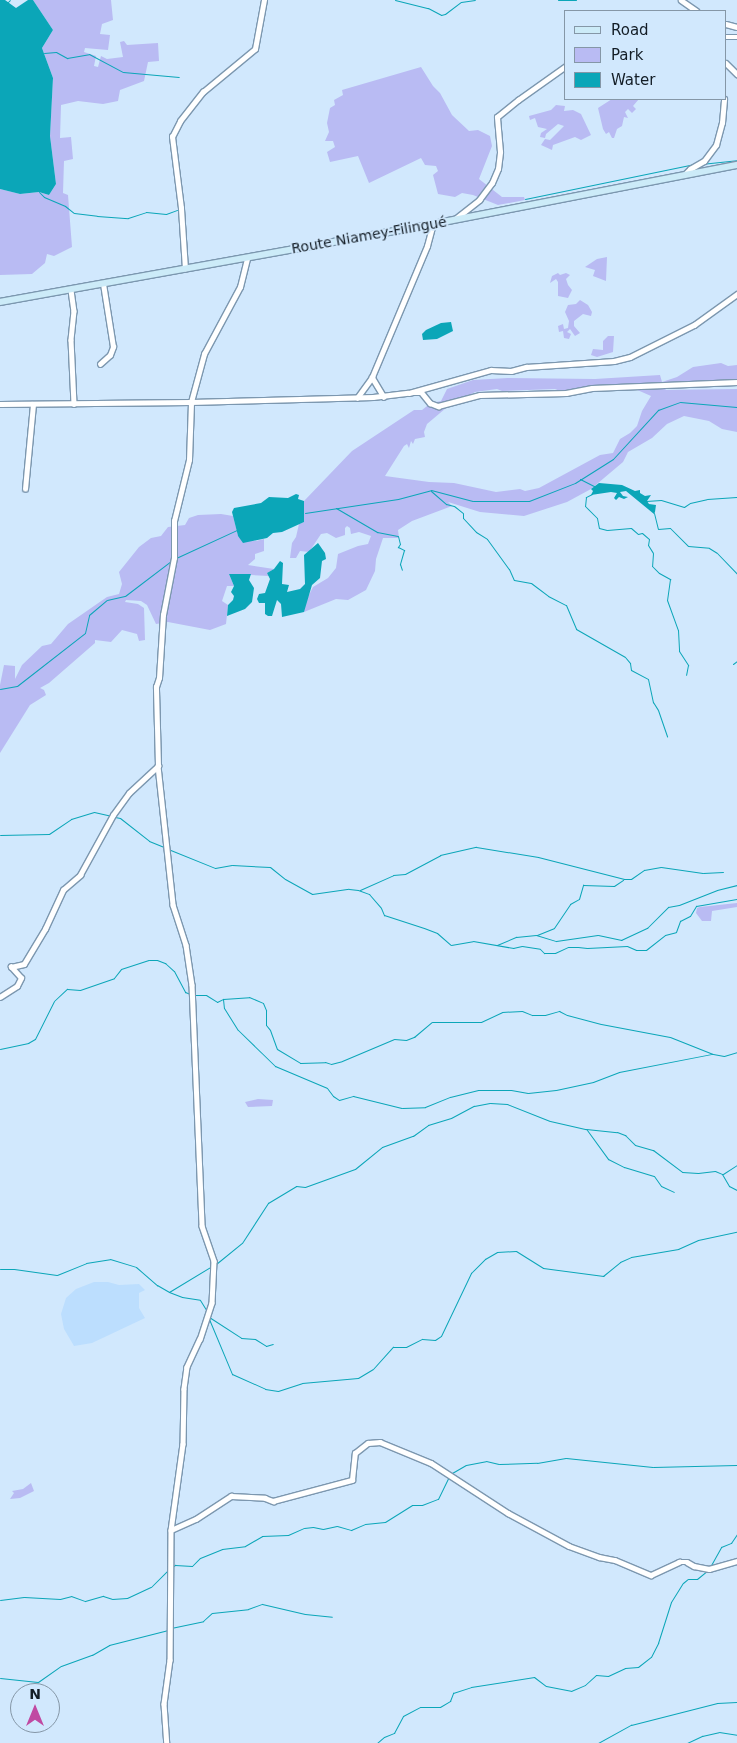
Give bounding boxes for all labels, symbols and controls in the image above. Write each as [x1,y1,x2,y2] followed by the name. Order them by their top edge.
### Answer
[564,10,727,100] legend
[611,21,649,39] text: Road
[611,46,643,64] text: Park
[611,71,655,89] text: Water
[290,213,448,257] street label: Route Niamey-Filingué
[10,1683,60,1733] north arrow
[29,1686,41,1702] text: N

